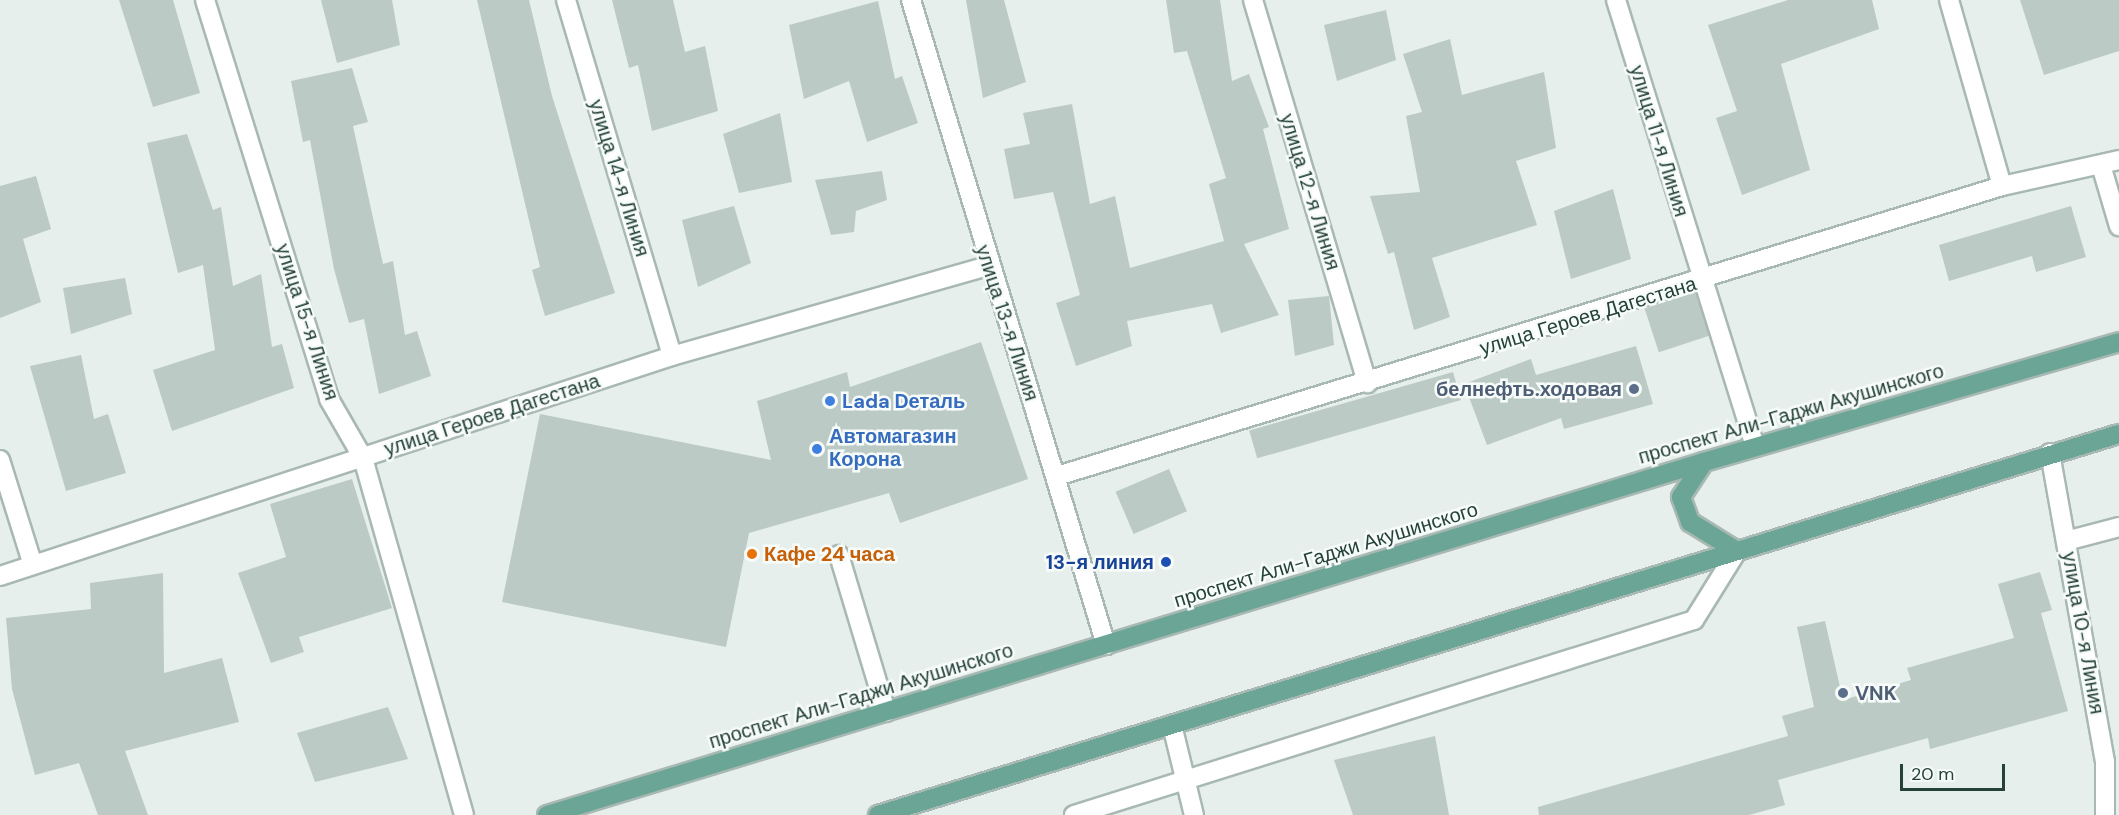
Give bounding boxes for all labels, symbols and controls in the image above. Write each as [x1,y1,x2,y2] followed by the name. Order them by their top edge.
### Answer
[1625,62,1693,220] street label: улица 11-я Линия
[584,97,654,259] street label: улица 14-я Линия
[1275,111,1345,273] street label: улица 12-я Линия
[270,241,344,403] street label: улица 15-я Линия
[970,242,1044,404] street label: улица 13-я Линия
[1477,272,1699,360] street label: улица Героев Дагестана
[1636,359,1946,469] street label: проспект Али-Гаджи Акушинского
[381,369,603,461] street label: улица Героев Дагестана
[1436,377,1622,401] place label: белнефть.ходовая
[1627,382,1641,396] marker: белнефть.ходовая
[842,389,965,413] place label: Lada Dеталь
[823,394,837,408] marker: Lada Dеталь
[829,425,957,472] place label: Автомагазин Корона
[810,442,824,456] marker: Автомагазин Корона
[1171,497,1481,613] street label: проспект Али-Гаджи Акушинского
[764,542,895,566] place label: Кафе 24 часа
[745,547,759,561] marker: Кафе 24 часа
[1046,550,1154,574] place label: 13-я линия
[2057,550,2109,716] street label: улица 10-я Линия
[1159,555,1173,569] marker: 13-я линия
[706,638,1016,754] street label: проспект Али-Гаджи Акушинского
[1855,681,1897,705] place label: VNK
[1836,686,1850,700] marker: VNK
[1903,752,2008,790] scale bar
[1911,762,1954,786] text: 20 m

